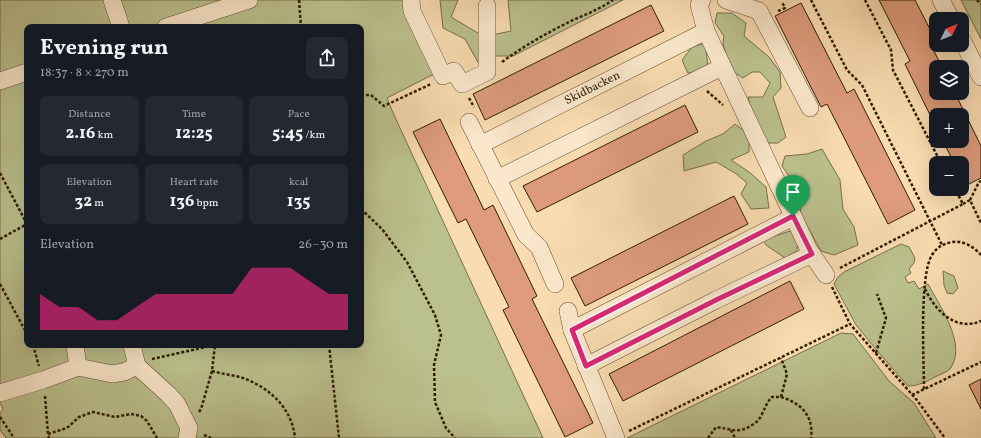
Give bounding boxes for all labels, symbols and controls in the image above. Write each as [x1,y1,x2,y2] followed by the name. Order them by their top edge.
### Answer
[929,12,969,52] north arrow
[929,12,969,196] map controls
[40,33,169,64] text: Evening run
[306,37,348,79] button: share
[929,60,969,100] button: layers
[40,64,129,82] text: 18:37 · 8 × 270 m
[562,67,623,109] street label: Skidbacken
[68,107,110,122] text: Distance
[182,107,206,122] text: Time
[288,107,310,122] text: Pace
[929,108,969,148] button: +
[65,122,95,145] text: 2.16
[175,122,213,145] text: 12:25
[272,122,303,145] text: 5:45
[95,128,113,143] text: km
[303,128,325,143] text: /km
[929,156,969,196] button: −
[66,175,112,190] text: Elevation
[170,175,218,190] text: Heart rate
[289,175,308,190] text: kcal
[776,175,810,216] pin
[782,181,804,203] icon: arrive
[75,190,92,213] text: 32
[169,190,194,213] text: 136
[287,190,311,213] text: 135
[92,196,104,211] text: m
[194,196,219,211] text: bpm
[40,236,94,254] text: Elevation
[298,236,348,254] text: 26–30 m

